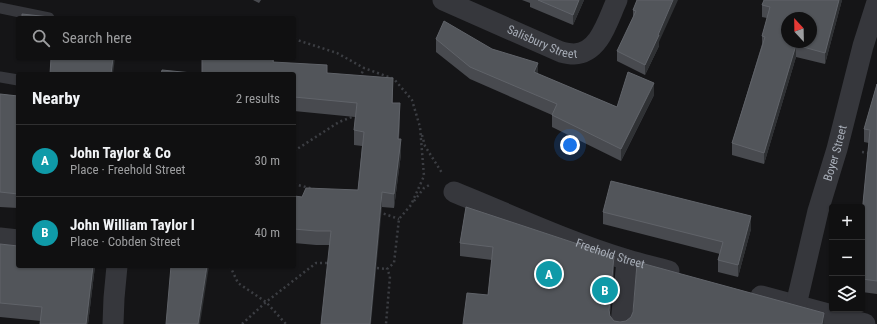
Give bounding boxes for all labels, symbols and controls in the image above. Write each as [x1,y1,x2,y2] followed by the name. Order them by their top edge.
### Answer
[781,12,817,48] north arrow
[16,16,296,60] search box
[505,22,578,61] street label: Salisbury Street
[30,27,52,49] icon: search
[62,29,132,47] text: Search here
[32,88,80,108] text: Nearby
[236,91,280,106] text: 2 results
[821,123,850,183] street label: Boyer Street
[560,135,580,155] your location
[70,144,171,162] text: John Taylor & Co
[41,153,49,168] text: A
[254,153,280,168] text: 30 m
[70,162,185,177] text: Place · Freehold Street
[829,204,865,312] map controls
[829,204,865,240] button: +
[70,216,195,234] text: John William Taylor I
[41,225,49,240] text: B
[254,225,280,240] text: 40 m
[70,234,180,249] text: Place · Cobden Street
[574,236,647,271] street label: Freehold Street
[829,240,865,276] button: −
[536,259,562,289] pin: A
[592,275,618,305] pin: B
[829,276,865,312] button: layers

